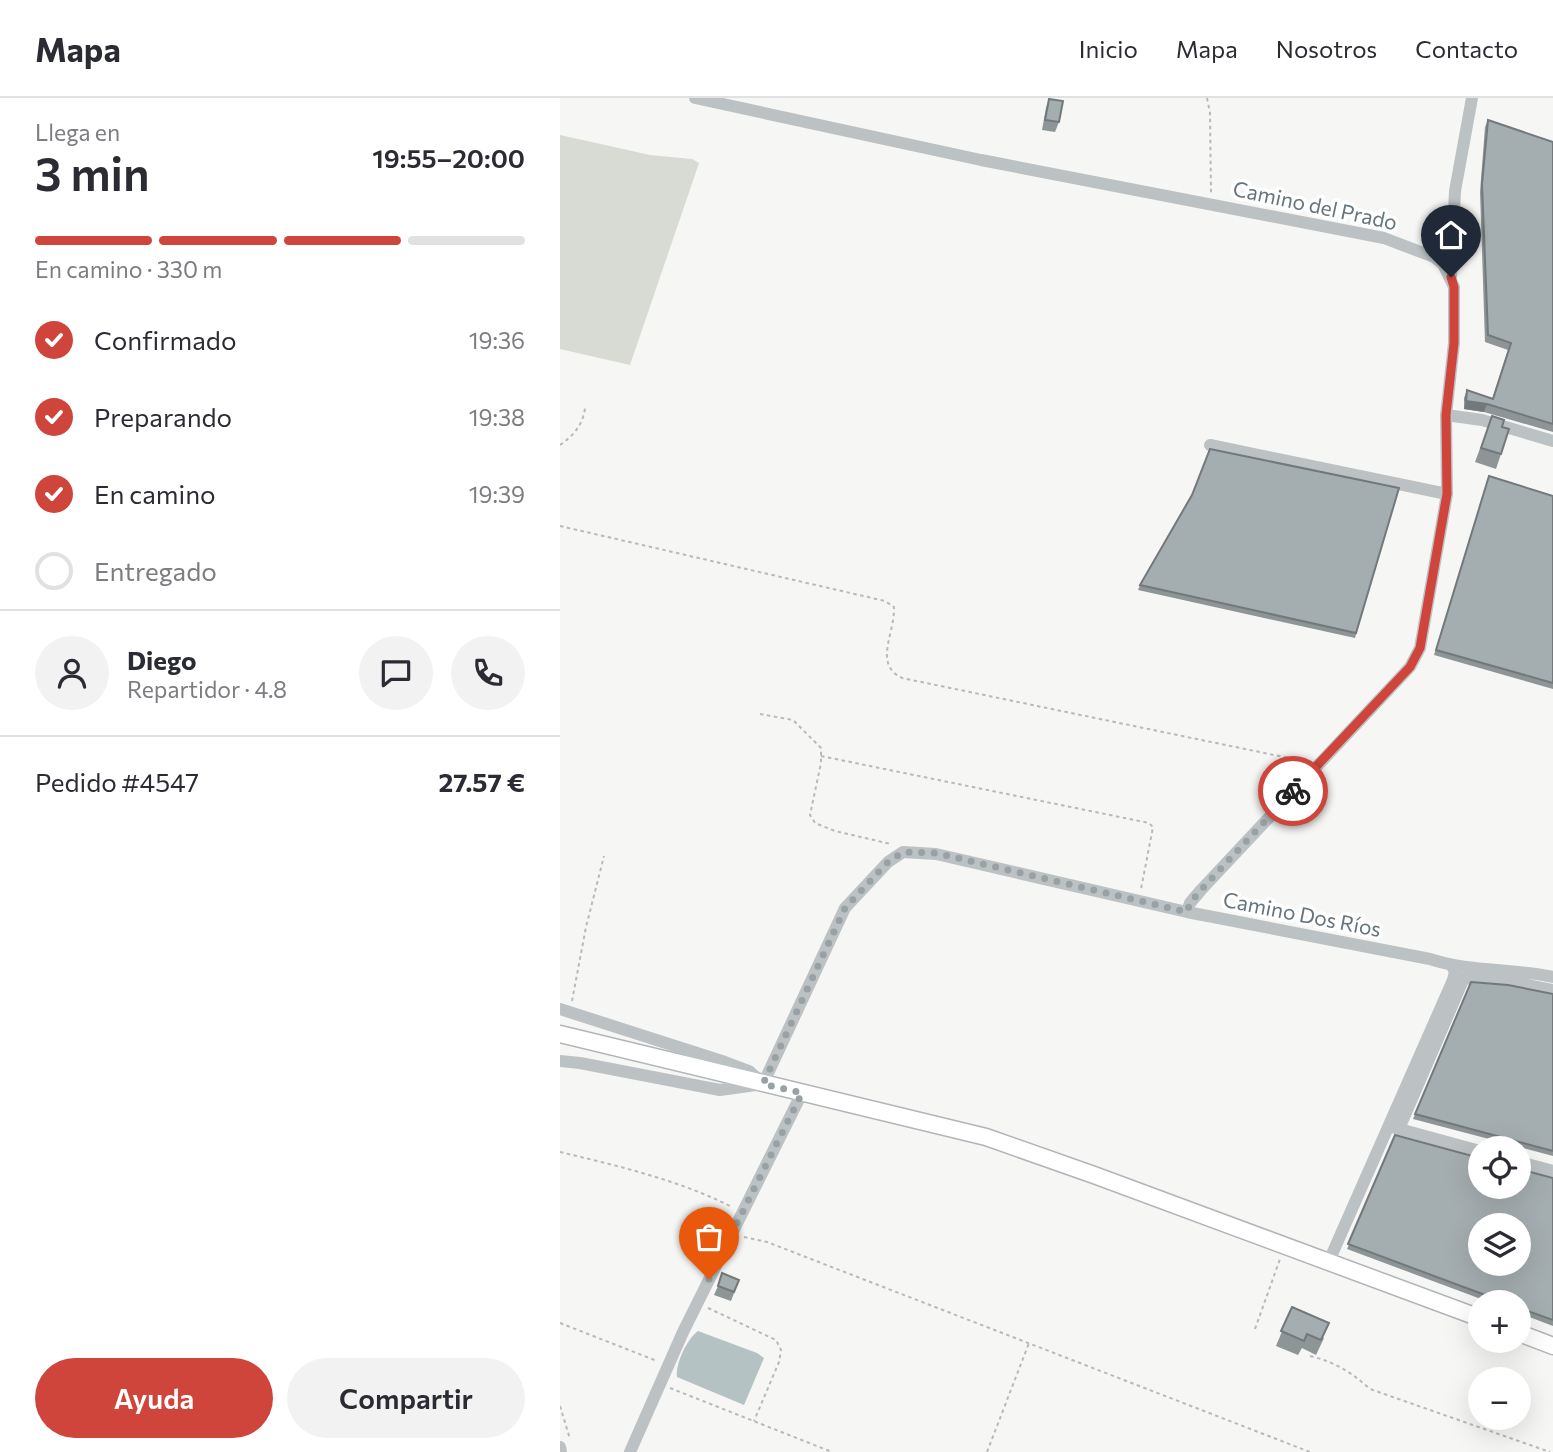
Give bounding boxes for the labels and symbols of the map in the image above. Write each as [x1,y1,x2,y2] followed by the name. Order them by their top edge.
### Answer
[1231,175,1400,234] street label: Camino del Prado
[1421,205,1481,277] pin
[1258,756,1328,826] courier
[1221,886,1383,941] street label: Camino Dos Ríos
[679,1207,739,1279] pin

